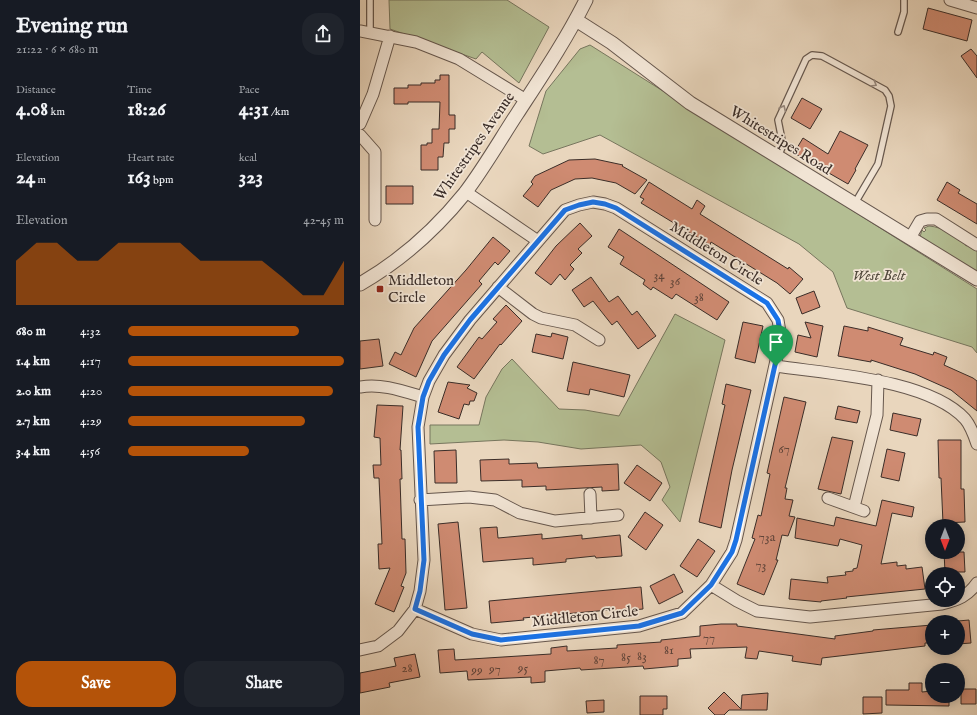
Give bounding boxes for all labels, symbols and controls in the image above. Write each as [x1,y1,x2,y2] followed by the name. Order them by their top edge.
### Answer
[16,12,128,40] text: Evening run
[302,13,344,55] button: share
[16,41,98,58] text: 21:22 · 6 × 680 m
[870,79,877,86] one-way arrow
[16,83,56,97] text: Distance
[127,83,152,97] text: Time
[239,83,259,97] text: Pace
[430,88,519,204] street label: Whitestripes Avenue
[16,97,48,122] text: 4.08
[127,97,166,122] text: 18:26
[239,97,269,122] text: 4:31
[726,102,836,180] street label: Whitestripes Road
[778,104,786,112] one-way arrow
[48,105,65,119] text: km
[269,105,289,119] text: /km
[16,151,60,165] text: Elevation
[127,151,174,165] text: Heart rate
[239,151,257,165] text: kcal
[16,165,35,190] text: 24
[127,165,151,190] text: 163
[239,165,263,190] text: 323
[35,173,46,187] text: m
[151,173,173,187] text: bpm
[16,212,68,229] text: Elevation
[303,212,344,229] text: 42–45 m
[666,217,767,290] street label: Middleton Circle
[853,266,907,285] park label: West Belt
[653,267,665,284] house number: 34
[388,271,454,307] place label: Middleton Circle
[670,273,681,290] house number: 36
[375,284,385,294] marker: Middleton Circle
[694,289,704,306] house number: 38
[16,323,46,340] text: 680 m
[80,323,101,340] text: 4:32
[759,325,793,366] pin
[765,331,787,353] icon: arrive
[16,353,50,370] text: 1.4 km
[80,353,101,370] text: 4:17
[16,383,51,400] text: 2.0 km
[80,383,102,400] text: 4:20
[16,413,50,430] text: 2.7 km
[80,413,102,430] text: 4:29
[778,441,790,458] house number: 67
[16,443,50,460] text: 3.4 km
[80,443,100,460] text: 4:56
[925,519,965,559] north arrow
[925,519,965,703] map controls
[759,529,776,546] house number: 73a
[756,557,767,574] house number: 73
[925,567,965,607] button: locate
[531,601,639,632] street label: Middleton Circle
[925,615,965,655] button: +
[703,630,715,647] house number: 77
[664,642,674,659] house number: 81
[637,648,647,665] house number: 83
[621,649,631,666] house number: 85
[593,652,605,669] house number: 87
[401,660,413,677] house number: 28
[517,660,528,677] house number: 95
[16,661,176,707] button: Save
[184,661,344,707] button: Share
[488,661,501,678] house number: 97
[470,662,483,679] house number: 99
[925,663,965,703] button: −

